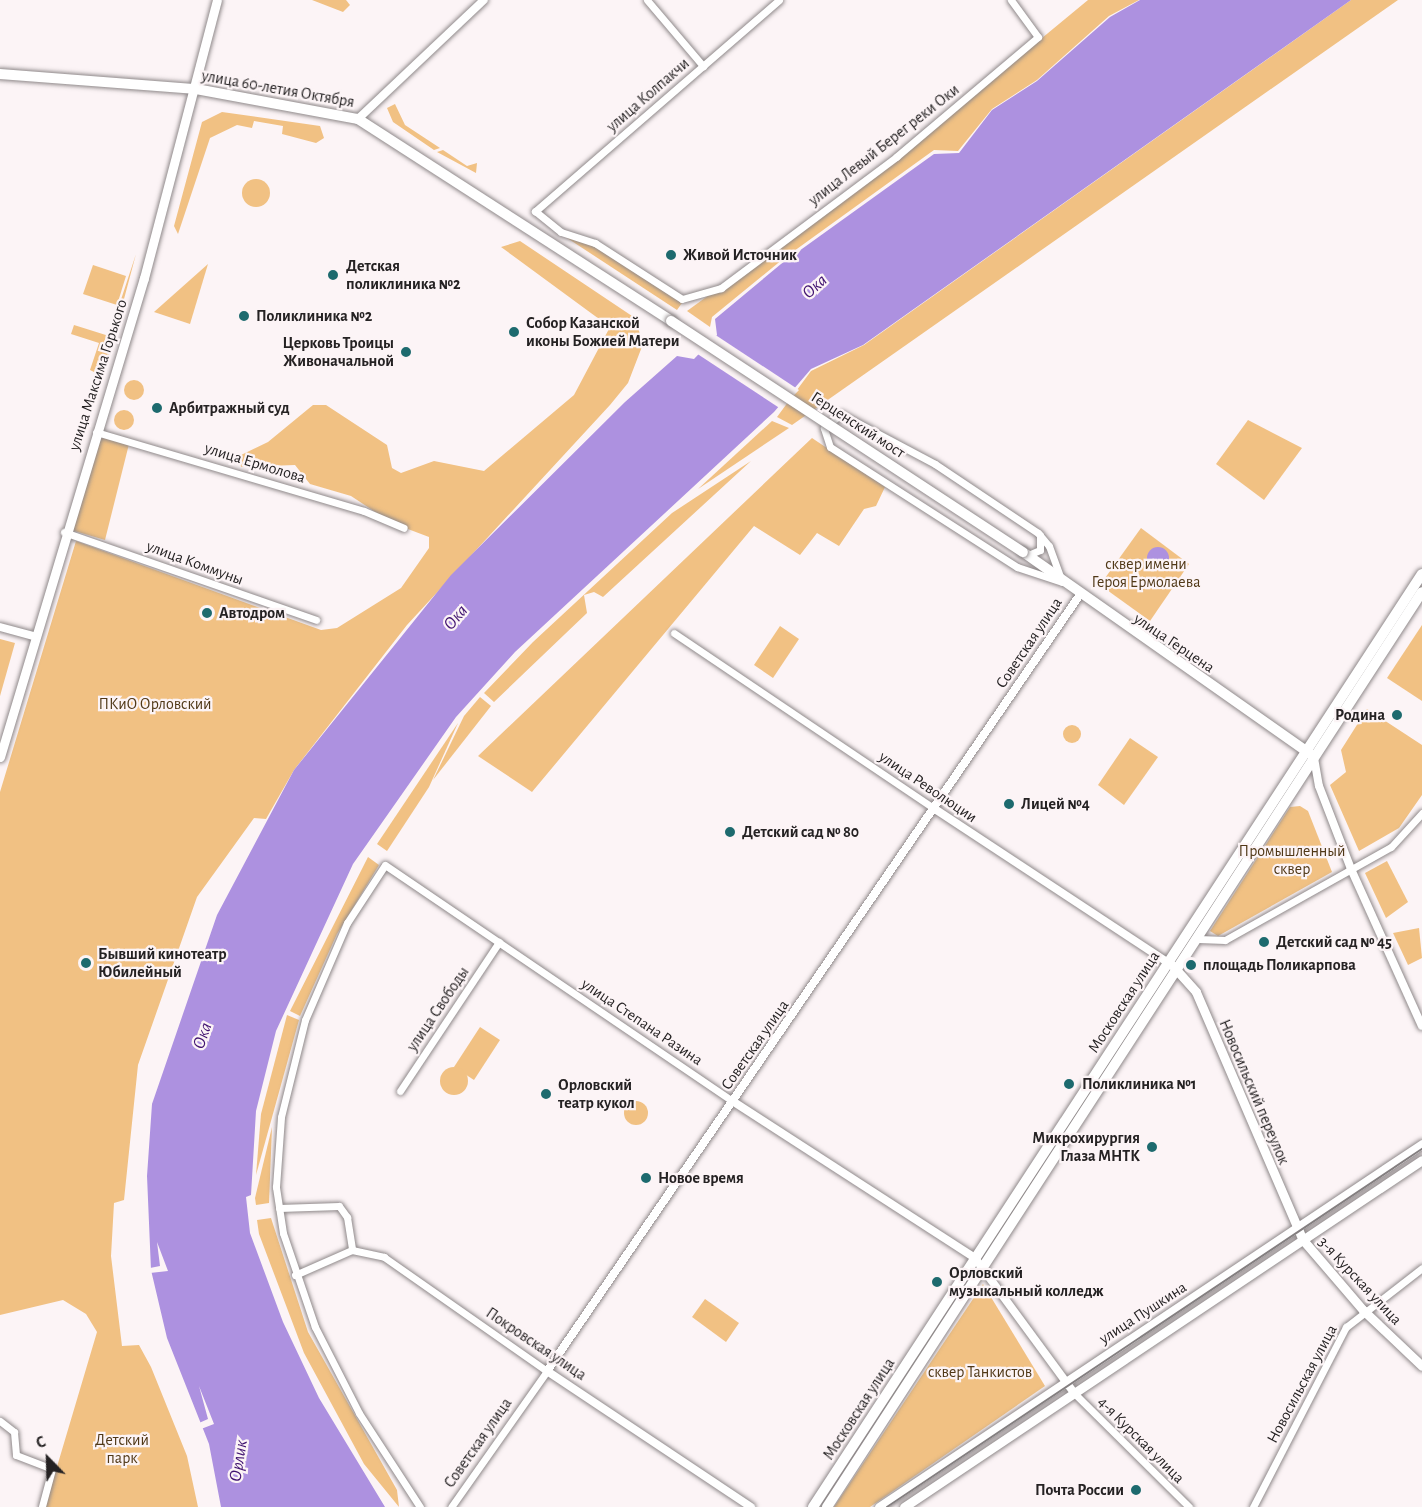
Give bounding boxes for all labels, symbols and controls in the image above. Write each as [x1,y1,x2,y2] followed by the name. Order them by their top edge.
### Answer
[603,54,693,136] street label: улица Колпакчи
[200,66,356,112] street label: улица 60-летия Октября
[805,80,963,210] street label: улица Левый Берег реки Оки
[683,245,797,265] place label: Живой Источник
[664,248,678,262] marker: Живой Источник
[346,256,461,294] place label: Детская поликлиника №2
[324,266,342,284] marker: Детская поликлиника №2
[798,270,832,304] water label: Ока
[65,297,131,453] street label: улица Максима Горького
[256,306,372,326] place label: Поликлиника №2
[237,309,251,323] marker: Поликлиника №2
[526,313,680,351] place label: Собор Казанской иконы Божией Матери
[507,325,521,339] marker: Собор Казанской иконы Божией Матери
[283,333,394,371] place label: Церковь Троицы Живоначальной
[399,345,413,359] marker: Церковь Троицы Живоначальной
[807,388,909,462] street label: Герценский мост
[169,398,290,418] place label: Арбитражный суд
[150,401,164,415] marker: Арбитражный суд
[202,439,308,487] street label: улица Ермолова
[144,537,246,589] street label: улица Коммуны
[1092,554,1200,592] park label: сквер имени Героя Ермолаева
[992,594,1066,692] street label: Советская улица
[439,601,473,635] water label: Ока
[219,603,285,623] place label: Автодром
[200,606,214,620] marker: Автодром
[1130,609,1218,677] street label: улица Герцена
[98,694,212,714] park label: ПКиО Орловский
[1335,705,1385,725] place label: Родина
[1390,708,1404,722] marker: Родина
[875,747,981,827] street label: улица Революции
[1021,794,1090,814] place label: Лицей №4
[1002,797,1016,811] marker: Лицей №4
[742,822,859,842] place label: Детский сад № 80
[723,825,737,839] marker: Детский сад № 80
[1239,841,1345,879] park label: Промышленный сквер
[1276,932,1392,952] place label: Детский сад № 45
[1257,935,1271,949] marker: Детский сад № 45
[98,944,227,982] place label: Бывший кинотеатр Юбилейный
[1084,947,1164,1057] street label: Московская улица
[1203,955,1356,975] place label: площадь Поликарпова
[79,956,93,970] marker: Бывший кинотеатр Юбилейный
[1184,958,1198,972] marker: площадь Поликарпова
[403,963,473,1055] street label: улица Свободы
[578,974,706,1070] street label: улица Степана Разина
[717,996,793,1094] street label: Советская улица
[1215,1017,1293,1167] street label: Новосильский переулок
[188,1020,218,1052] water label: Ока
[1082,1074,1197,1094] place label: Поликлиника №1
[558,1075,635,1113] place label: Орловский театр кукол
[1060,1075,1078,1093] marker: Поликлиника №1
[539,1087,553,1101] marker: Орловский театр кукол
[1032,1128,1140,1166] place label: Микрохирургия Глаза МНТК
[1145,1140,1159,1154] marker: Микрохирургия Глаза МНТК
[658,1168,744,1188] place label: Новое время
[639,1171,653,1185] marker: Новое время
[1314,1233,1406,1329] street label: 3-я Курская улица
[949,1263,1104,1301] place label: Орловский музыкальный колледж
[930,1275,944,1289] marker: Орловский музыкальный колледж
[1096,1278,1190,1348] street label: улица Пушкина
[482,1303,590,1385] street label: Покровская улица
[1263,1321,1341,1447] street label: Новосильская улица
[819,1354,899,1464] street label: Московская улица
[928,1362,1032,1382] park label: сквер Танкистов
[1094,1393,1188,1487] street label: 4-я Курская улица
[440,1394,516,1492] street label: Советская улица
[18,1429,78,1489] north arrow
[95,1430,149,1468] park label: Детский парк
[34,1433,48,1452] text: С
[225,1439,253,1483] water label: Орлик
[1035,1480,1124,1500] place label: Почта России
[1129,1483,1143,1497] marker: Почта России

